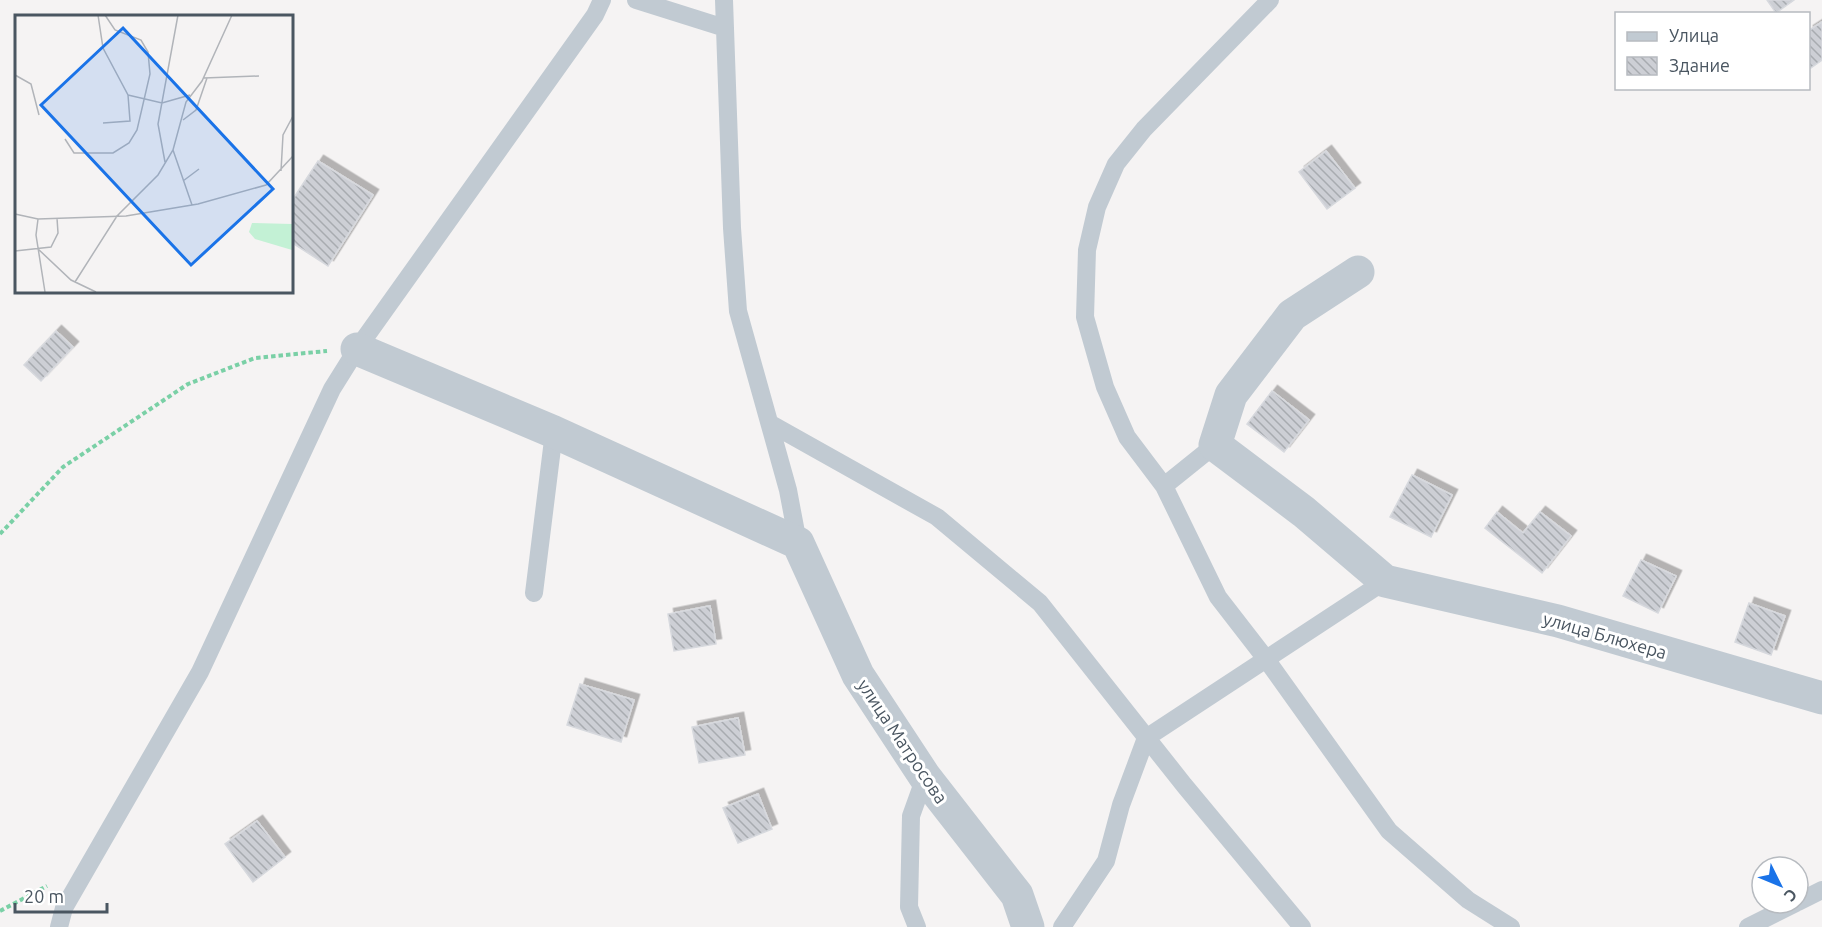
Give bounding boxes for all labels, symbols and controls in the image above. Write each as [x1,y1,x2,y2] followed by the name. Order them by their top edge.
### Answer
[1615,12,1810,90] legend
[15,15,292,292] inset map
[1669,25,1719,45] text: Улица
[1669,55,1730,75] text: Здание
[1541,608,1669,662] street label: улица Блюхера
[854,675,952,807] street label: улица Матросова
[1750,855,1810,915] north arrow
[15,876,106,914] scale bar
[1781,885,1801,905] text: С
[24,886,64,906] text: 20 m

